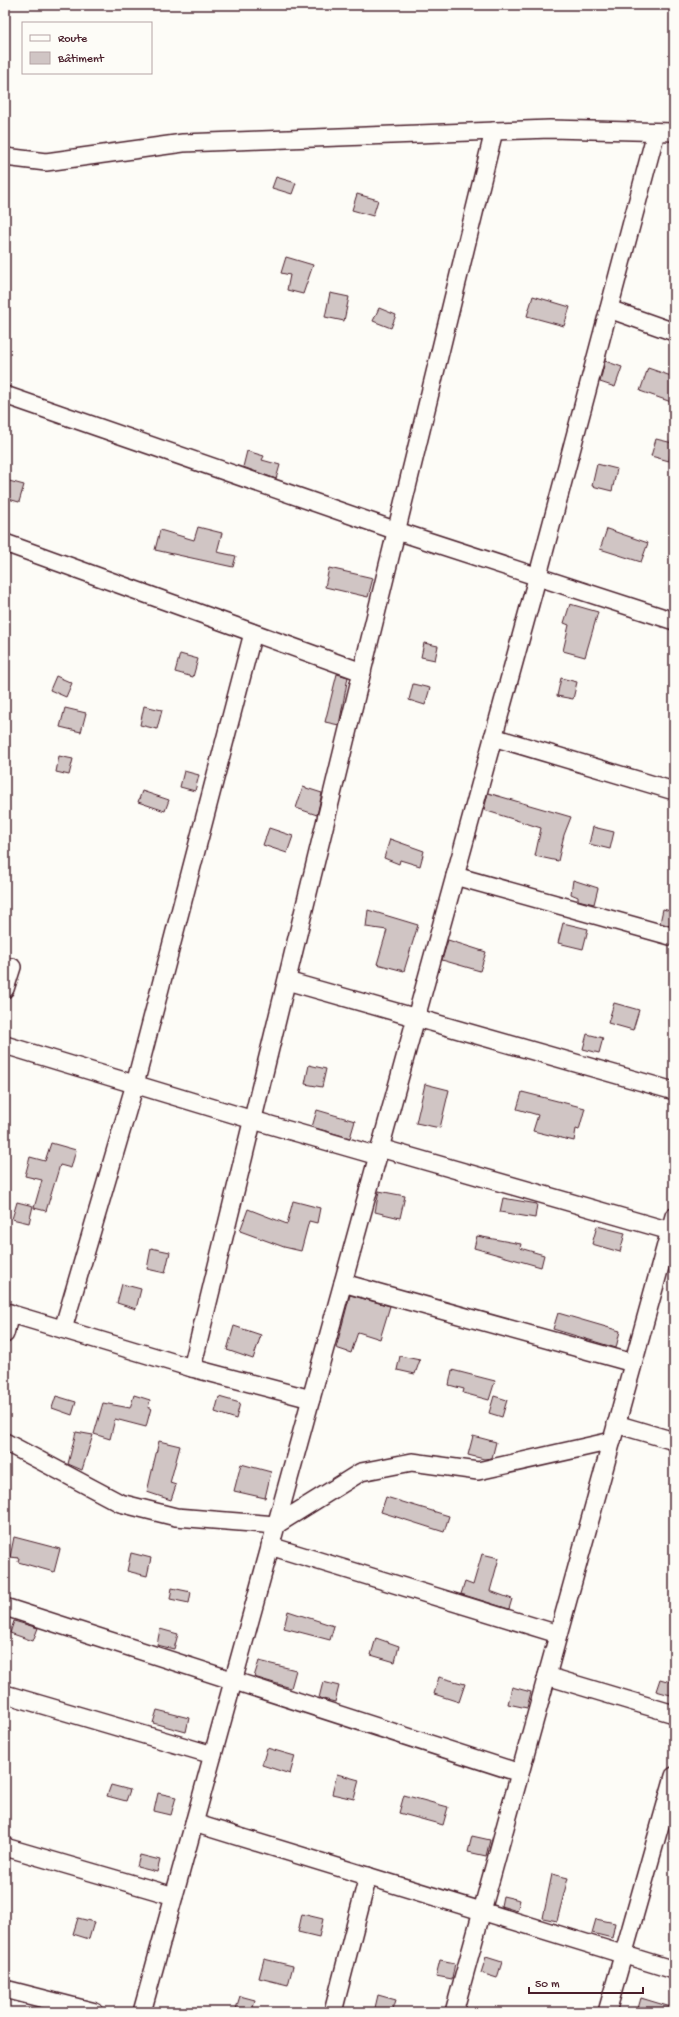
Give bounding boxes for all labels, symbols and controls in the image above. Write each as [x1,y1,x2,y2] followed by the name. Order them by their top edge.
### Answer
[22,22,152,74] legend
[58,33,88,47] text: Route
[57,53,105,67] text: Bâtiment
[529,1969,643,1995] scale bar
[535,1978,560,1992] text: 50 m

